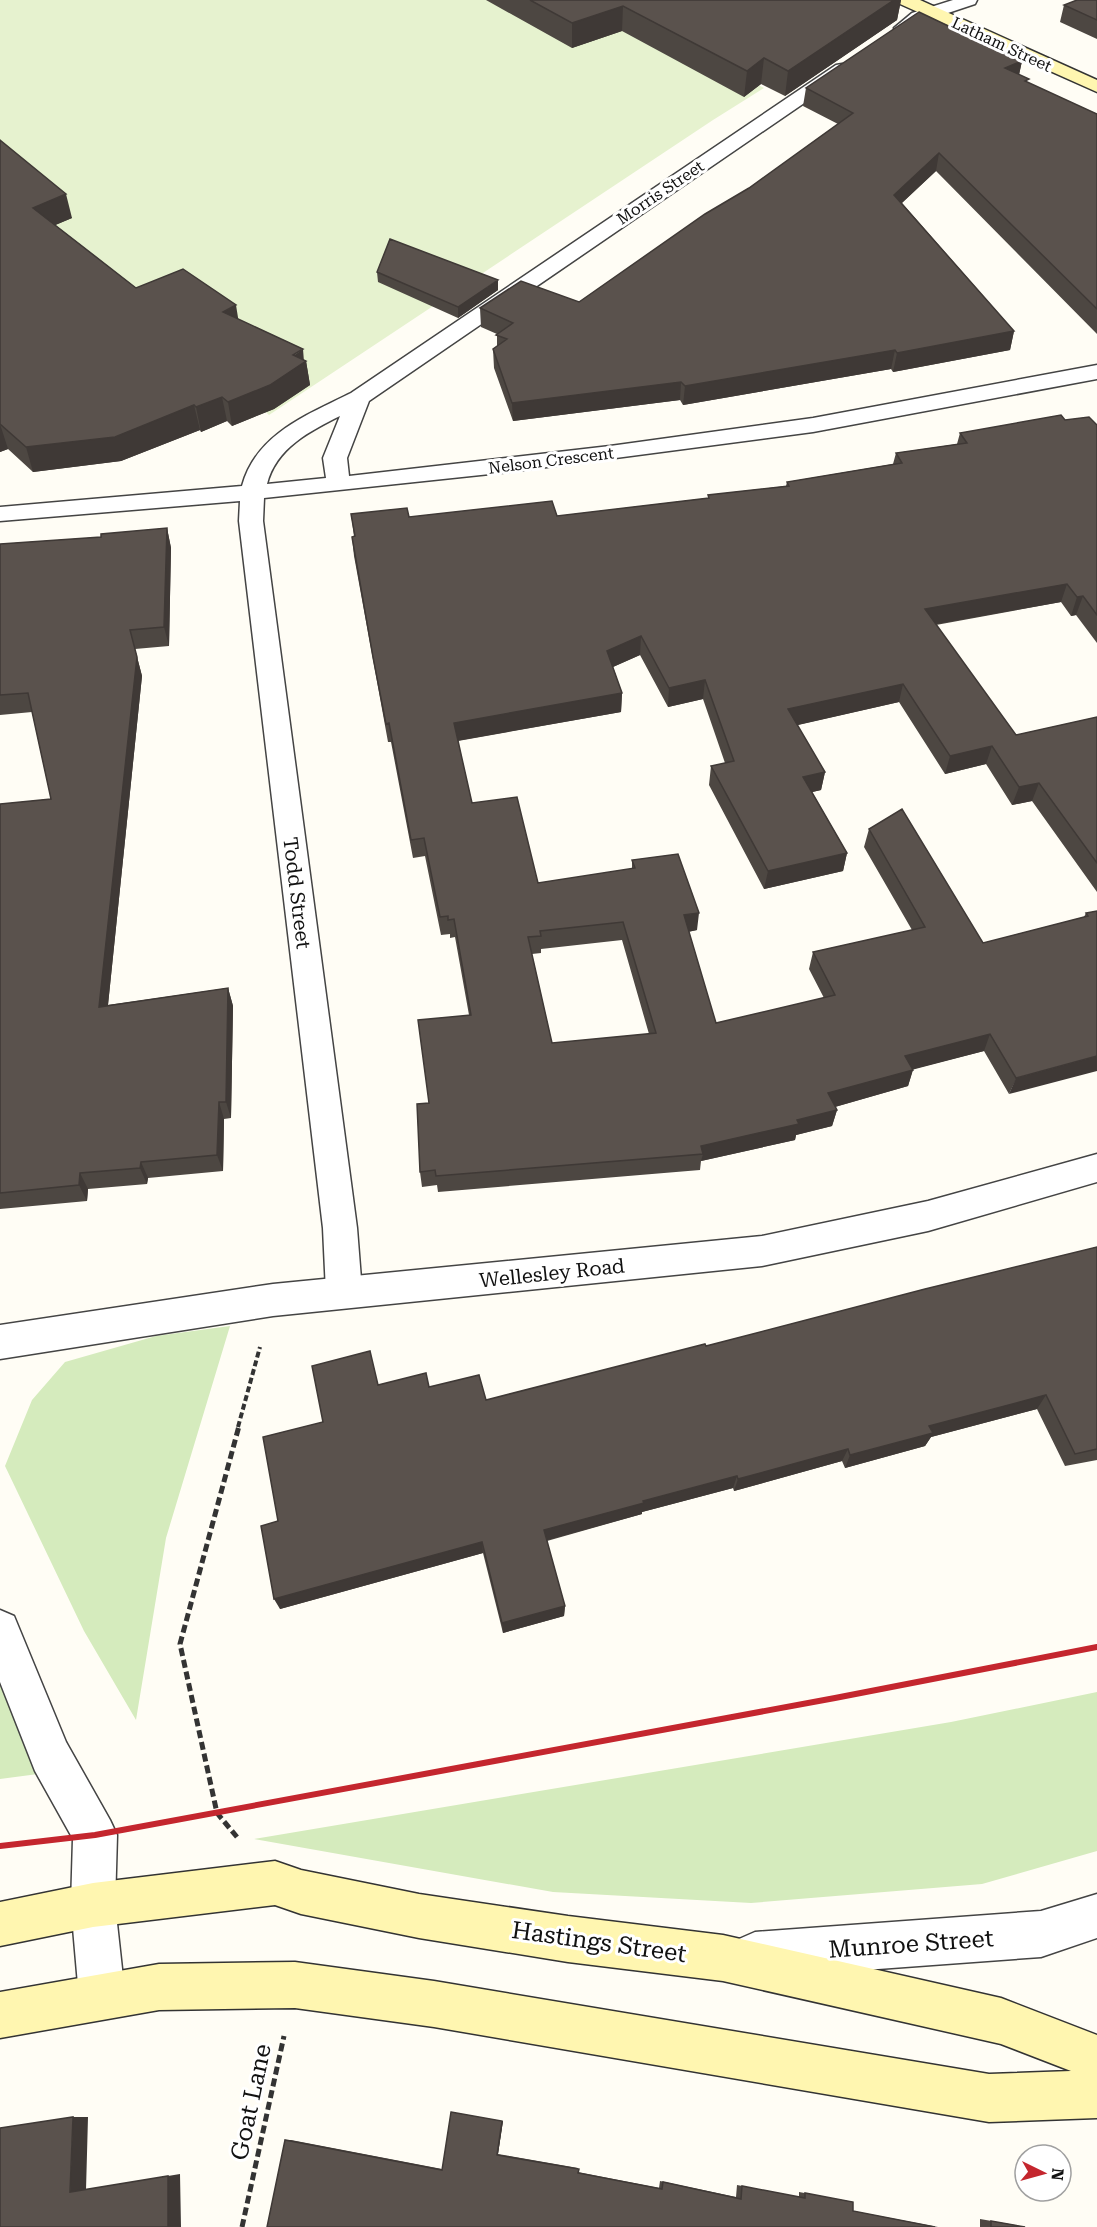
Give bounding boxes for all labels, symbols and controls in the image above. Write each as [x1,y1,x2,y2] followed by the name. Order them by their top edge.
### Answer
[949,13,1055,76] street label: Latham Street
[613,156,707,228] street label: Morris Street
[487,443,615,478] street label: Nelson Crescent
[278,836,316,951] street label: Todd Street
[478,1253,626,1293] street label: Wellesley Road
[510,1916,688,1968] street label: Hastings Street
[827,1924,995,1964] street label: Munroe Street
[225,2041,277,2163] street label: Goat Lane
[1013,2143,1073,2203] north arrow
[1047,2167,1067,2181] text: N

